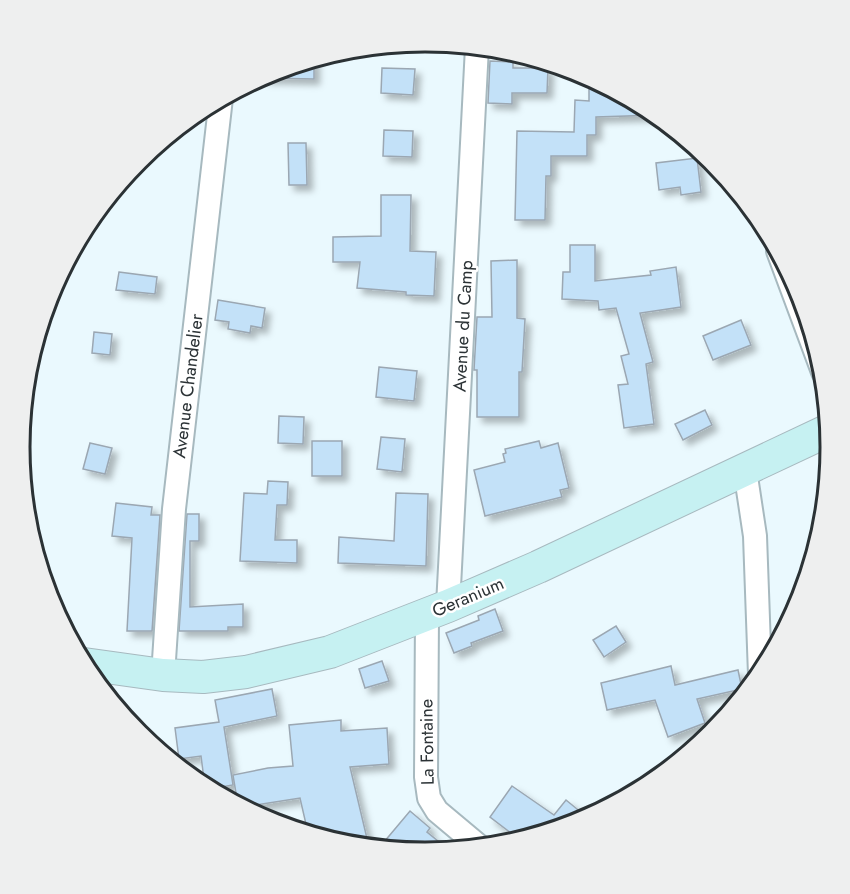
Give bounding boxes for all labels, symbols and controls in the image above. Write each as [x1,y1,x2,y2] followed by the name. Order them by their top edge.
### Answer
[447,259,479,393] street label: Avenue du Camp
[166,312,210,460] street label: Avenue Chandelier
[428,570,508,624] street label: Geranium
[413,699,441,785] street label: La Fontaine

